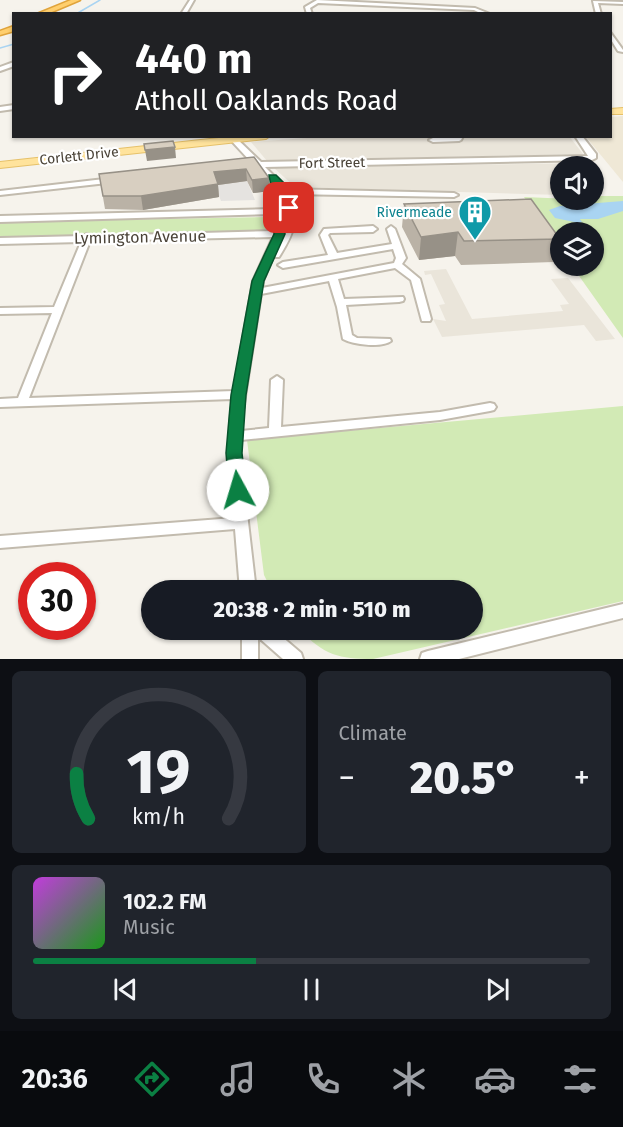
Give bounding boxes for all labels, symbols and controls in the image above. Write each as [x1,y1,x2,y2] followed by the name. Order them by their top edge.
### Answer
[135,34,252,84] text: 440 m
[36,36,114,114] icon: right
[135,85,398,117] text: Atholl Oaklands Road
[39,143,119,169] street label: Corlett Drive
[298,154,366,172] street label: Fort Street
[550,156,604,276] map controls
[550,156,604,210] button: sound
[263,182,314,233] pin
[272,191,305,224] icon: arrive
[457,194,493,241] building icon: Rivermeade
[377,204,452,221] place label: Rivermeade
[550,222,604,276] button: layers
[74,226,206,248] street label: Lymington Avenue
[206,458,270,522] position arrow
[18,562,96,640] speed limit sign: 30
[213,596,411,623] text: 20:38 · 2 min · 510 m
[339,721,407,745] text: Climate
[127,735,191,810] text: 19
[410,751,519,805] text: 20.5°
[339,758,355,798] text: −
[574,758,590,798] text: +
[132,804,185,830] text: km/h
[123,888,207,915] text: 102.2 FM
[123,915,175,939] text: Music
[109,973,142,1006] icon: previous
[295,973,328,1006] icon: pause
[481,973,514,1006] icon: next
[131,1058,173,1100] icon: directions
[217,1058,259,1100] icon: music
[302,1058,344,1100] icon: phone
[388,1058,430,1100] icon: climate
[474,1058,516,1100] icon: car
[559,1058,601,1100] icon: filters
[22,1063,88,1095] text: 20:36

